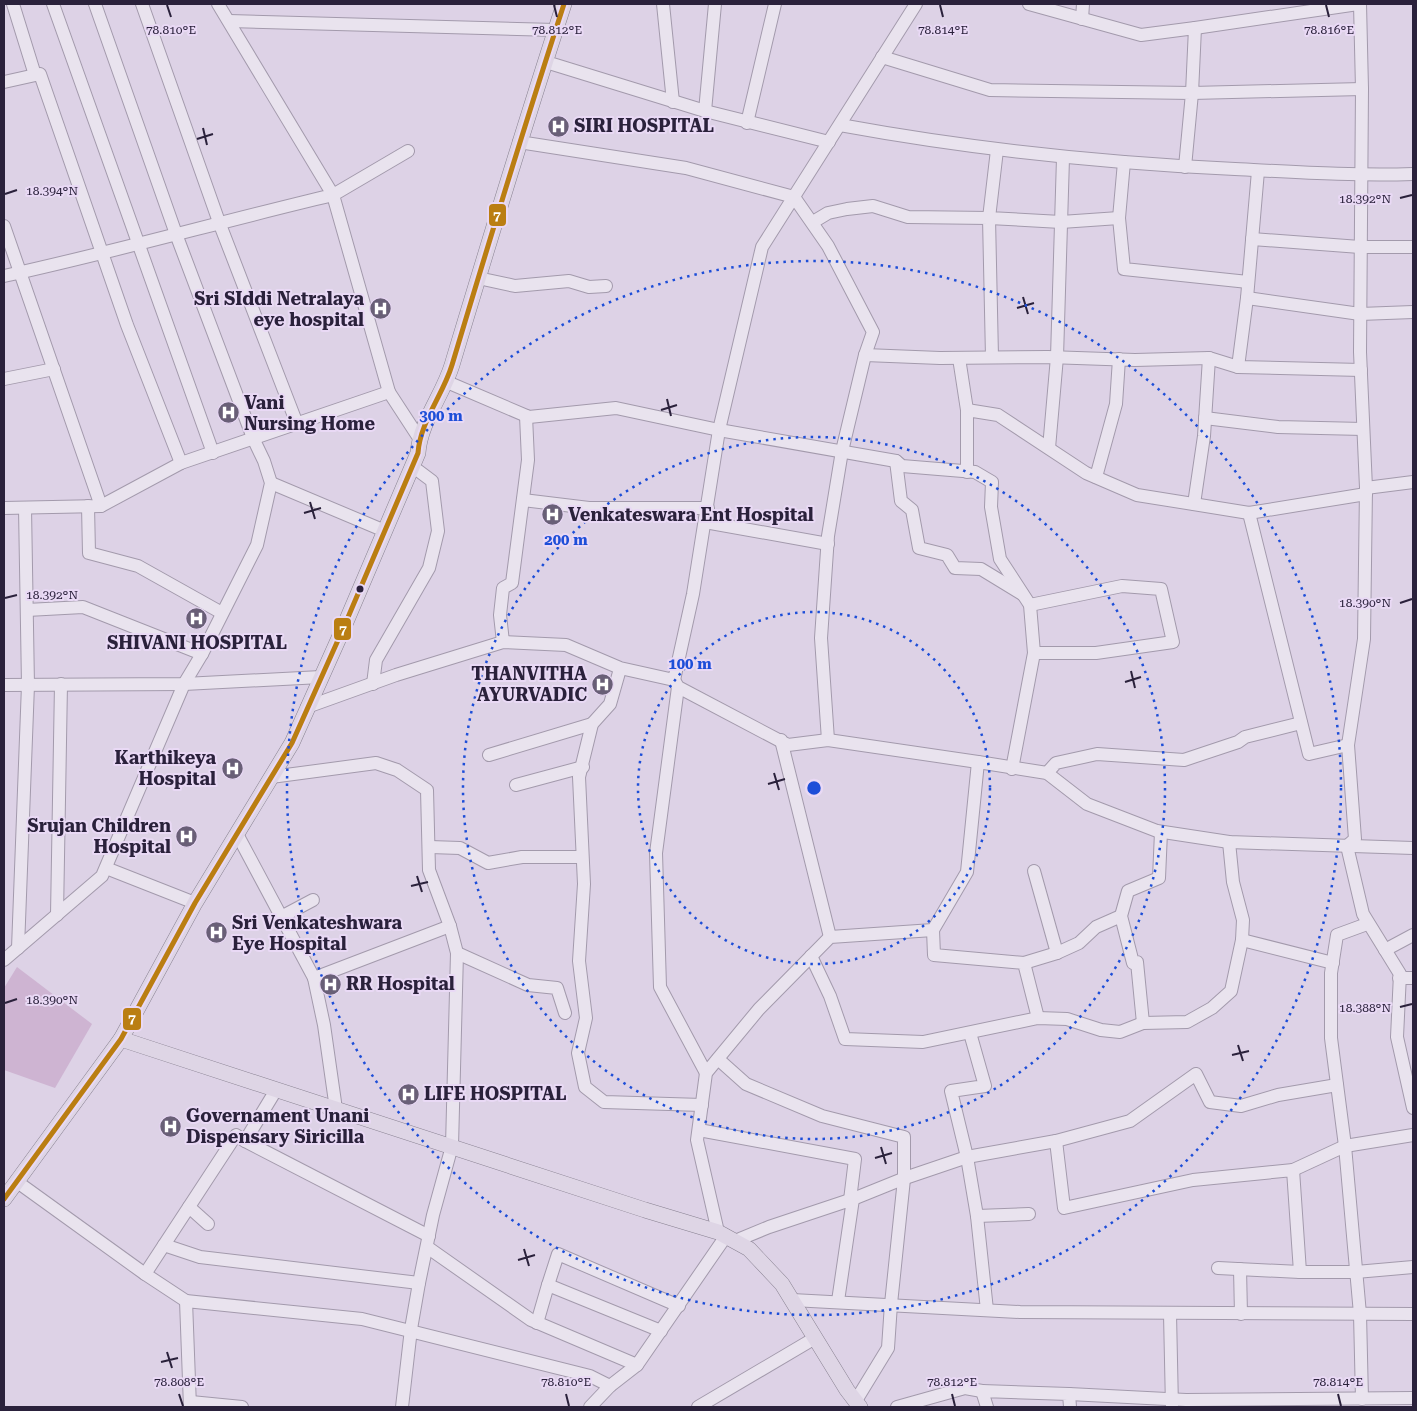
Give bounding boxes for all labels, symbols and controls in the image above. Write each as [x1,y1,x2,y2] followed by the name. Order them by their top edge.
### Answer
[146,23,196,37] text: 78.810°E
[532,23,582,37] text: 78.812°E
[918,23,968,37] text: 78.814°E
[1304,23,1354,37] text: 78.816°E
[546,114,570,138] hospital icon: SIRI HOSPITAL
[574,115,714,136] place label: SIRI HOSPITAL
[26,184,78,198] text: 18.394°N
[1339,192,1391,206] text: 18.392°N
[488,203,507,227] line badge: 7
[493,207,501,223] text: 7
[194,288,364,330] place label: Sri SIddi Netralaya eye hospital
[368,297,392,321] hospital icon: Sri SIddi Netralaya eye hospital
[244,392,375,434] place label: Vani Nursing Home
[216,401,240,425] hospital icon: Vani Nursing Home
[419,407,463,425] text: 300 m
[540,503,564,527] hospital icon: Venkateswara Ent Hospital
[568,504,814,525] place label: Venkateswara Ent Hospital
[544,531,588,549] text: 200 m
[355,584,365,594] unlabelled marker
[26,588,78,602] text: 18.392°N
[1339,596,1391,610] text: 18.390°N
[185,606,209,630] hospital icon: SHIVANI HOSPITAL
[333,617,352,641] line badge: 7
[339,621,347,637] text: 7
[107,632,287,653] place label: SHIVANI HOSPITAL
[668,655,712,673] text: 100 m
[471,663,587,705] place label: THANVITHA AYURVADIC
[591,672,615,696] hospital icon: THANVITHA AYURVADIC
[115,747,216,789] place label: Karthikeya Hospital
[220,756,244,780] hospital icon: Karthikeya Hospital
[805,779,823,797] centre of rings
[27,815,171,857] place label: Srujan Children Hospital
[175,824,199,848] hospital icon: Srujan Children Hospital
[232,912,403,954] place label: Sri Venkateshwara Eye Hospital
[204,921,228,945] hospital icon: Sri Venkateshwara Eye Hospital
[318,972,342,996] hospital icon: RR Hospital
[346,973,455,994] place label: RR Hospital
[26,993,78,1007] text: 18.390°N
[1339,1001,1391,1015] text: 18.388°N
[122,1007,142,1031] line badge: 7
[128,1010,136,1026] text: 7
[396,1082,420,1106] hospital icon: LIFE HOSPITAL
[424,1083,567,1104] place label: LIFE HOSPITAL
[186,1105,369,1147] place label: Governament Unani Dispensary Siricilla
[158,1114,182,1138] hospital icon: Governament Unani Dispensary Siricilla
[154,1375,204,1389] text: 78.808°E
[541,1375,591,1389] text: 78.810°E
[927,1375,977,1389] text: 78.812°E
[1313,1375,1363,1389] text: 78.814°E

